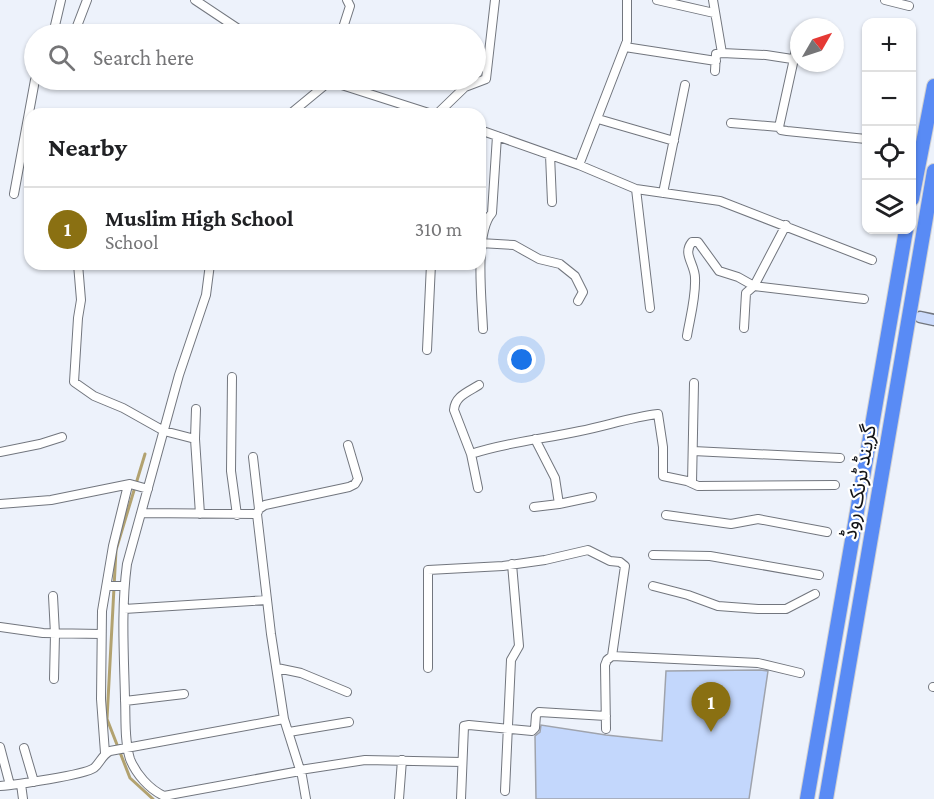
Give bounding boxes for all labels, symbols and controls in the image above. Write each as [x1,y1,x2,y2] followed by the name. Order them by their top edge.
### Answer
[790,18,844,72] north arrow
[862,18,916,234] map controls
[862,18,916,72] button: +
[24,24,486,90] search box
[45,41,78,74] icon: search
[93,45,194,70] text: Search here
[862,72,916,126] button: −
[862,126,916,180] button: locate
[48,133,127,162] text: Nearby
[862,180,916,234] button: layers
[105,206,293,231] text: Muslim High School
[64,218,71,240] text: 1
[415,218,462,240] text: 310 m
[105,231,158,253] text: School
[507,345,536,374] your location
[837,422,881,541] street label: گرینڈ ٹرنک روڈ
[692,682,730,732] pin: 1

